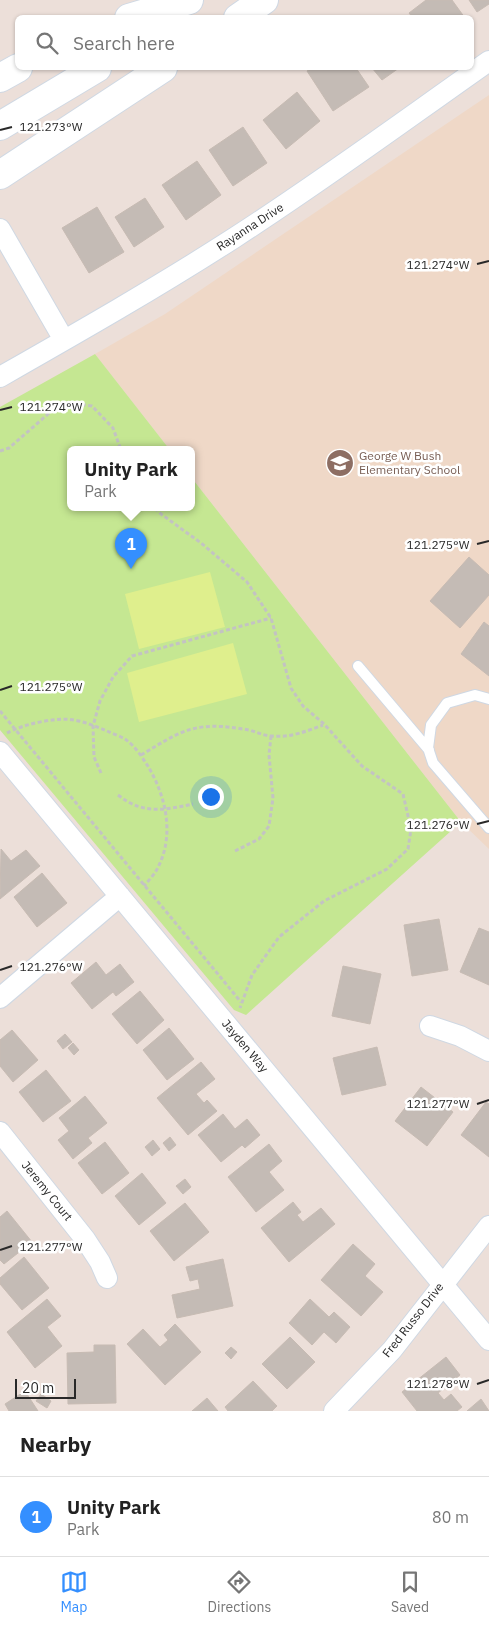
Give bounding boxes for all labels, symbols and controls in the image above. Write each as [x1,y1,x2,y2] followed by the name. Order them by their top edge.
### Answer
[15,15,474,70] search box
[33,29,61,57] icon: search
[73,31,175,55] text: Search here
[20,119,83,134] text: 121.273°W
[213,199,286,254] street label: Rayanna Drive
[407,257,470,272] text: 121.274°W
[20,399,83,414] text: 121.274°W
[67,446,195,511] popup
[325,448,355,478] school or university icon: George W Bush Elementary School
[359,448,460,477] place label: George W Bush Elementary School
[84,457,178,481] text: Unity Park
[84,481,117,501] text: Park
[115,528,147,569] pin: 1
[407,537,470,552] text: 121.275°W
[20,679,83,694] text: 121.275°W
[198,784,224,810] your location
[407,817,470,832] text: 121.276°W
[20,959,83,974] text: 121.276°W
[219,1016,272,1075] street label: Jayden Way
[407,1096,470,1111] text: 121.277°W
[19,1158,76,1224] street label: Jeremy Court
[20,1239,83,1254] text: 121.277°W
[379,1279,447,1360] street label: Fred Russo Drive
[15,1376,76,1399] scale bar
[407,1376,470,1391] text: 121.278°W
[22,1379,54,1397] text: 20 m
[20,1430,91,1458] text: Nearby
[67,1495,160,1519] text: Unity Park
[31,1507,41,1527] text: 1
[432,1507,469,1527] text: 80 m
[67,1519,99,1539] text: Park
[60,1568,88,1616] tab: Map
[208,1568,271,1616] tab: Directions
[391,1568,429,1616] tab: Saved

